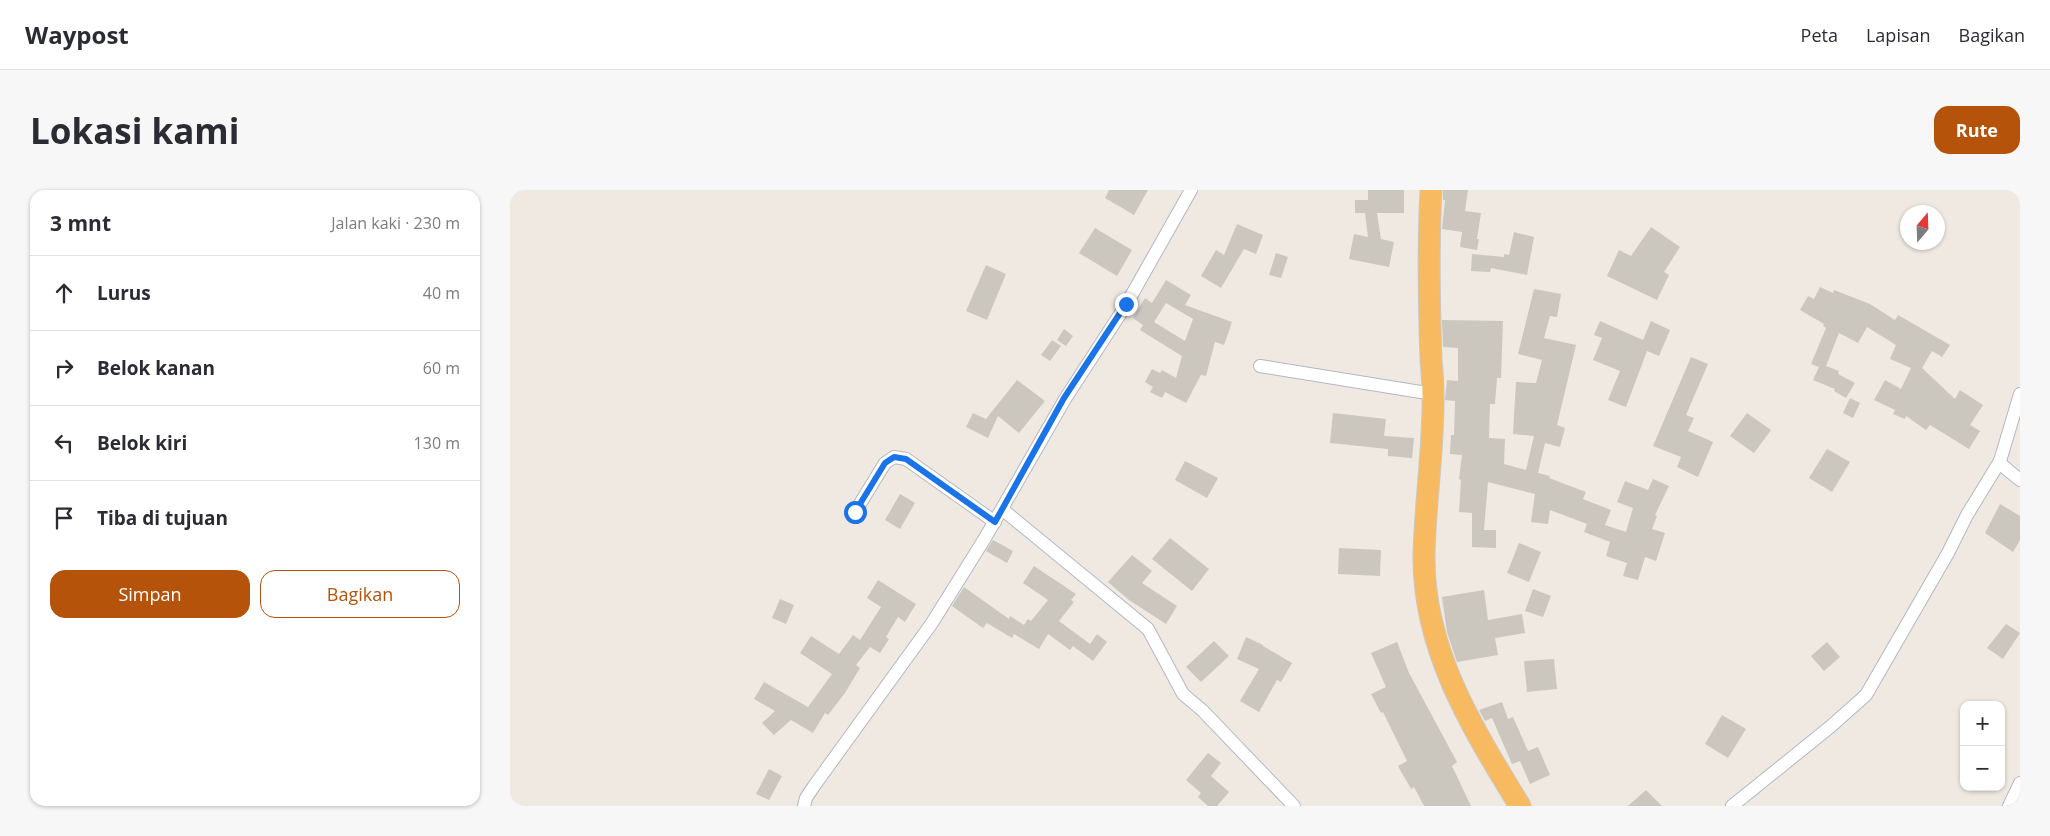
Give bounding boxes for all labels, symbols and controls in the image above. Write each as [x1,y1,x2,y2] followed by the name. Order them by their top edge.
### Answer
[25,18,129,51] text: Waypost
[1801,23,1838,47] text: Peta
[1866,23,1931,47] text: Lapisan
[1959,23,2025,47] text: Bagikan
[1934,106,2020,154] button: Rute
[30,107,239,154] text: Lokasi kami
[1900,205,1945,250] north arrow
[50,209,111,237] text: 3 mnt
[331,212,460,234] text: Jalan kaki · 230 m
[50,279,78,307] icon: ahead
[97,280,151,306] text: Lurus
[423,282,460,304] text: 40 m
[1115,293,1138,316] route end
[50,354,78,382] icon: right
[97,355,215,381] text: Belok kanan
[423,357,460,379] text: 60 m
[50,429,78,457] icon: left
[97,430,187,456] text: Belok kiri
[414,432,460,454] text: 130 m
[844,501,867,524] route start
[50,504,78,532] icon: arrive
[97,505,228,531] text: Tiba di tujuan
[50,570,250,618] button: Simpan
[260,570,460,618] button: Bagikan
[1960,701,2005,791] map controls
[1960,701,2005,746] button: +
[1960,746,2005,791] button: −

